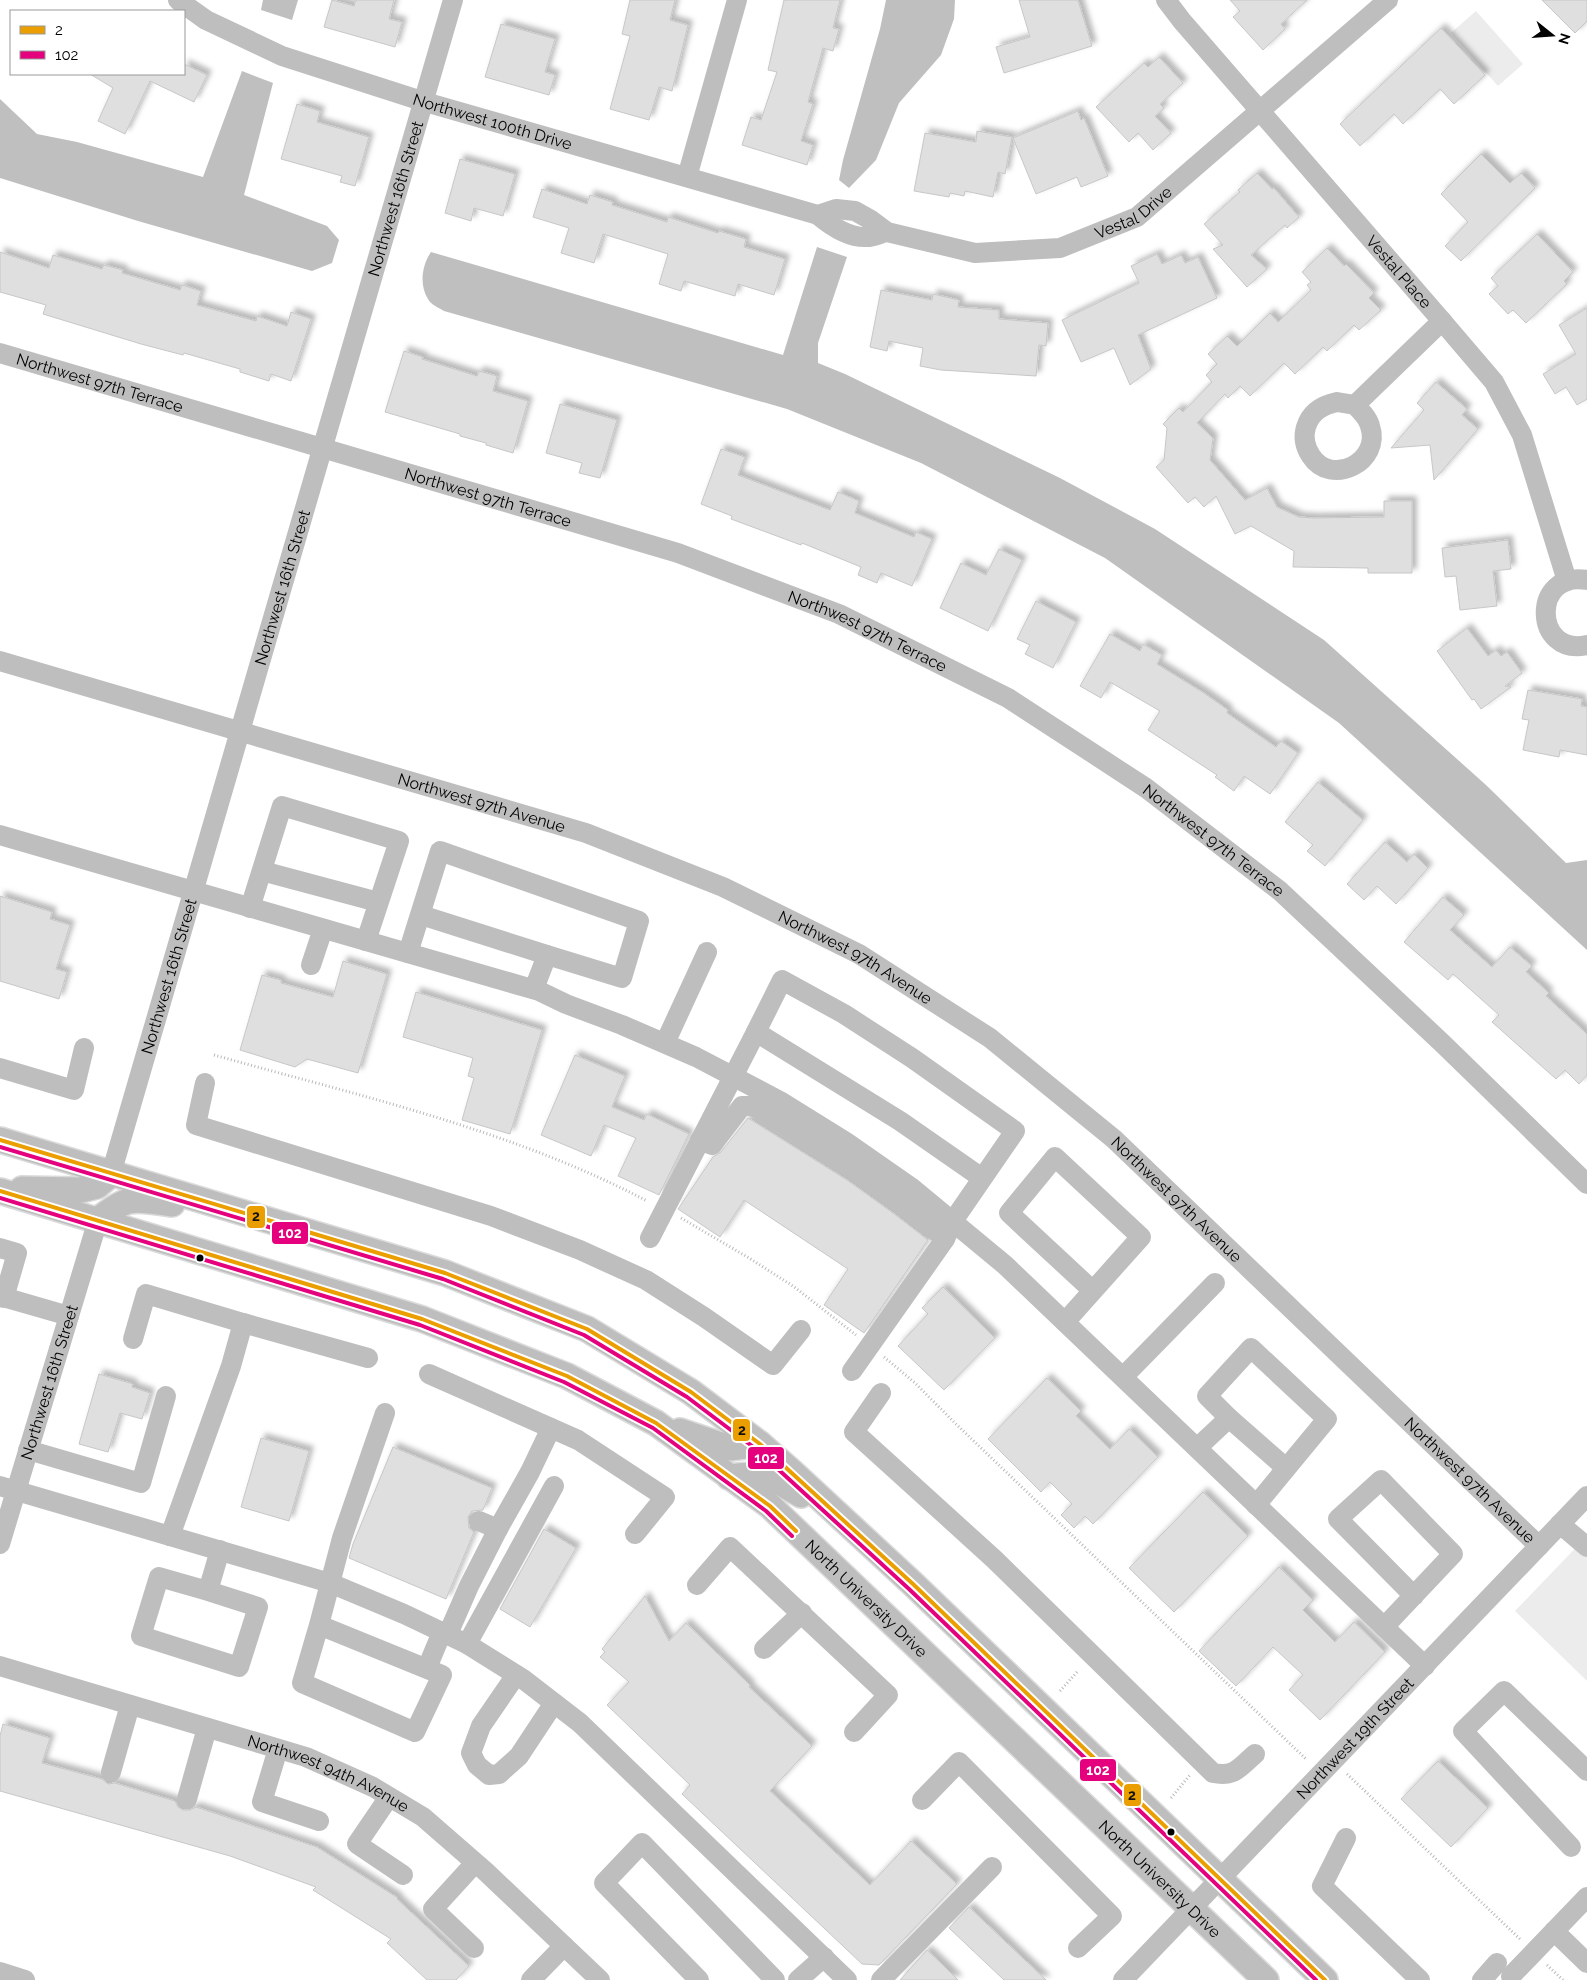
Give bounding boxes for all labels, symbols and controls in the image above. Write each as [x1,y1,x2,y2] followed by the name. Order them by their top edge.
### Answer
[10,10,185,75] legend
[1527,10,1577,60] north arrow
[55,21,63,39] text: 2
[1555,31,1574,46] text: N
[55,46,79,64] text: 102
[411,89,574,153] street label: Northwest 100th Drive
[364,118,427,278] street label: Northwest 16th Street
[1092,182,1175,243] street label: Vestal Drive
[1362,231,1436,312] street label: Vestal Place
[14,349,185,416] street label: Northwest 97th Terrace
[403,463,574,531] street label: Northwest 97th Terrace
[250,507,314,667] street label: Northwest 16th Street
[786,586,950,676] street label: Northwest 97th Terrace
[396,769,568,836] street label: Northwest 97th Avenue
[1139,780,1288,900] street label: Northwest 97th Terrace
[137,896,200,1056] street label: Northwest 16th Street
[776,906,936,1008] street label: Northwest 97th Avenue
[1107,1132,1246,1266] street label: Northwest 97th Avenue
[246,1205,266,1229] line badge: 2
[252,1208,260,1224] text: 2
[271,1221,309,1245] line badge: 102
[278,1225,302,1241] text: 102
[195,1253,205,1263] unlabelled marker
[17,1302,82,1462] street label: Northwest 16th Street
[1401,1413,1539,1547] street label: Northwest 97th Avenue
[732,1418,751,1442] line badge: 2
[738,1422,746,1438] text: 2
[747,1446,785,1470] line badge: 102
[754,1450,778,1466] text: 102
[802,1536,931,1661] street label: North University Drive
[1292,1673,1418,1803] street label: Northwest 19th Street
[246,1731,412,1816] street label: Northwest 94th Avenue
[1079,1758,1117,1782] line badge: 102
[1086,1762,1110,1778] text: 102
[1123,1783,1142,1807] line badge: 2
[1128,1787,1136,1803] text: 2
[1095,1816,1225,1941] street label: North University Drive
[1166,1827,1176,1837] unlabelled marker

